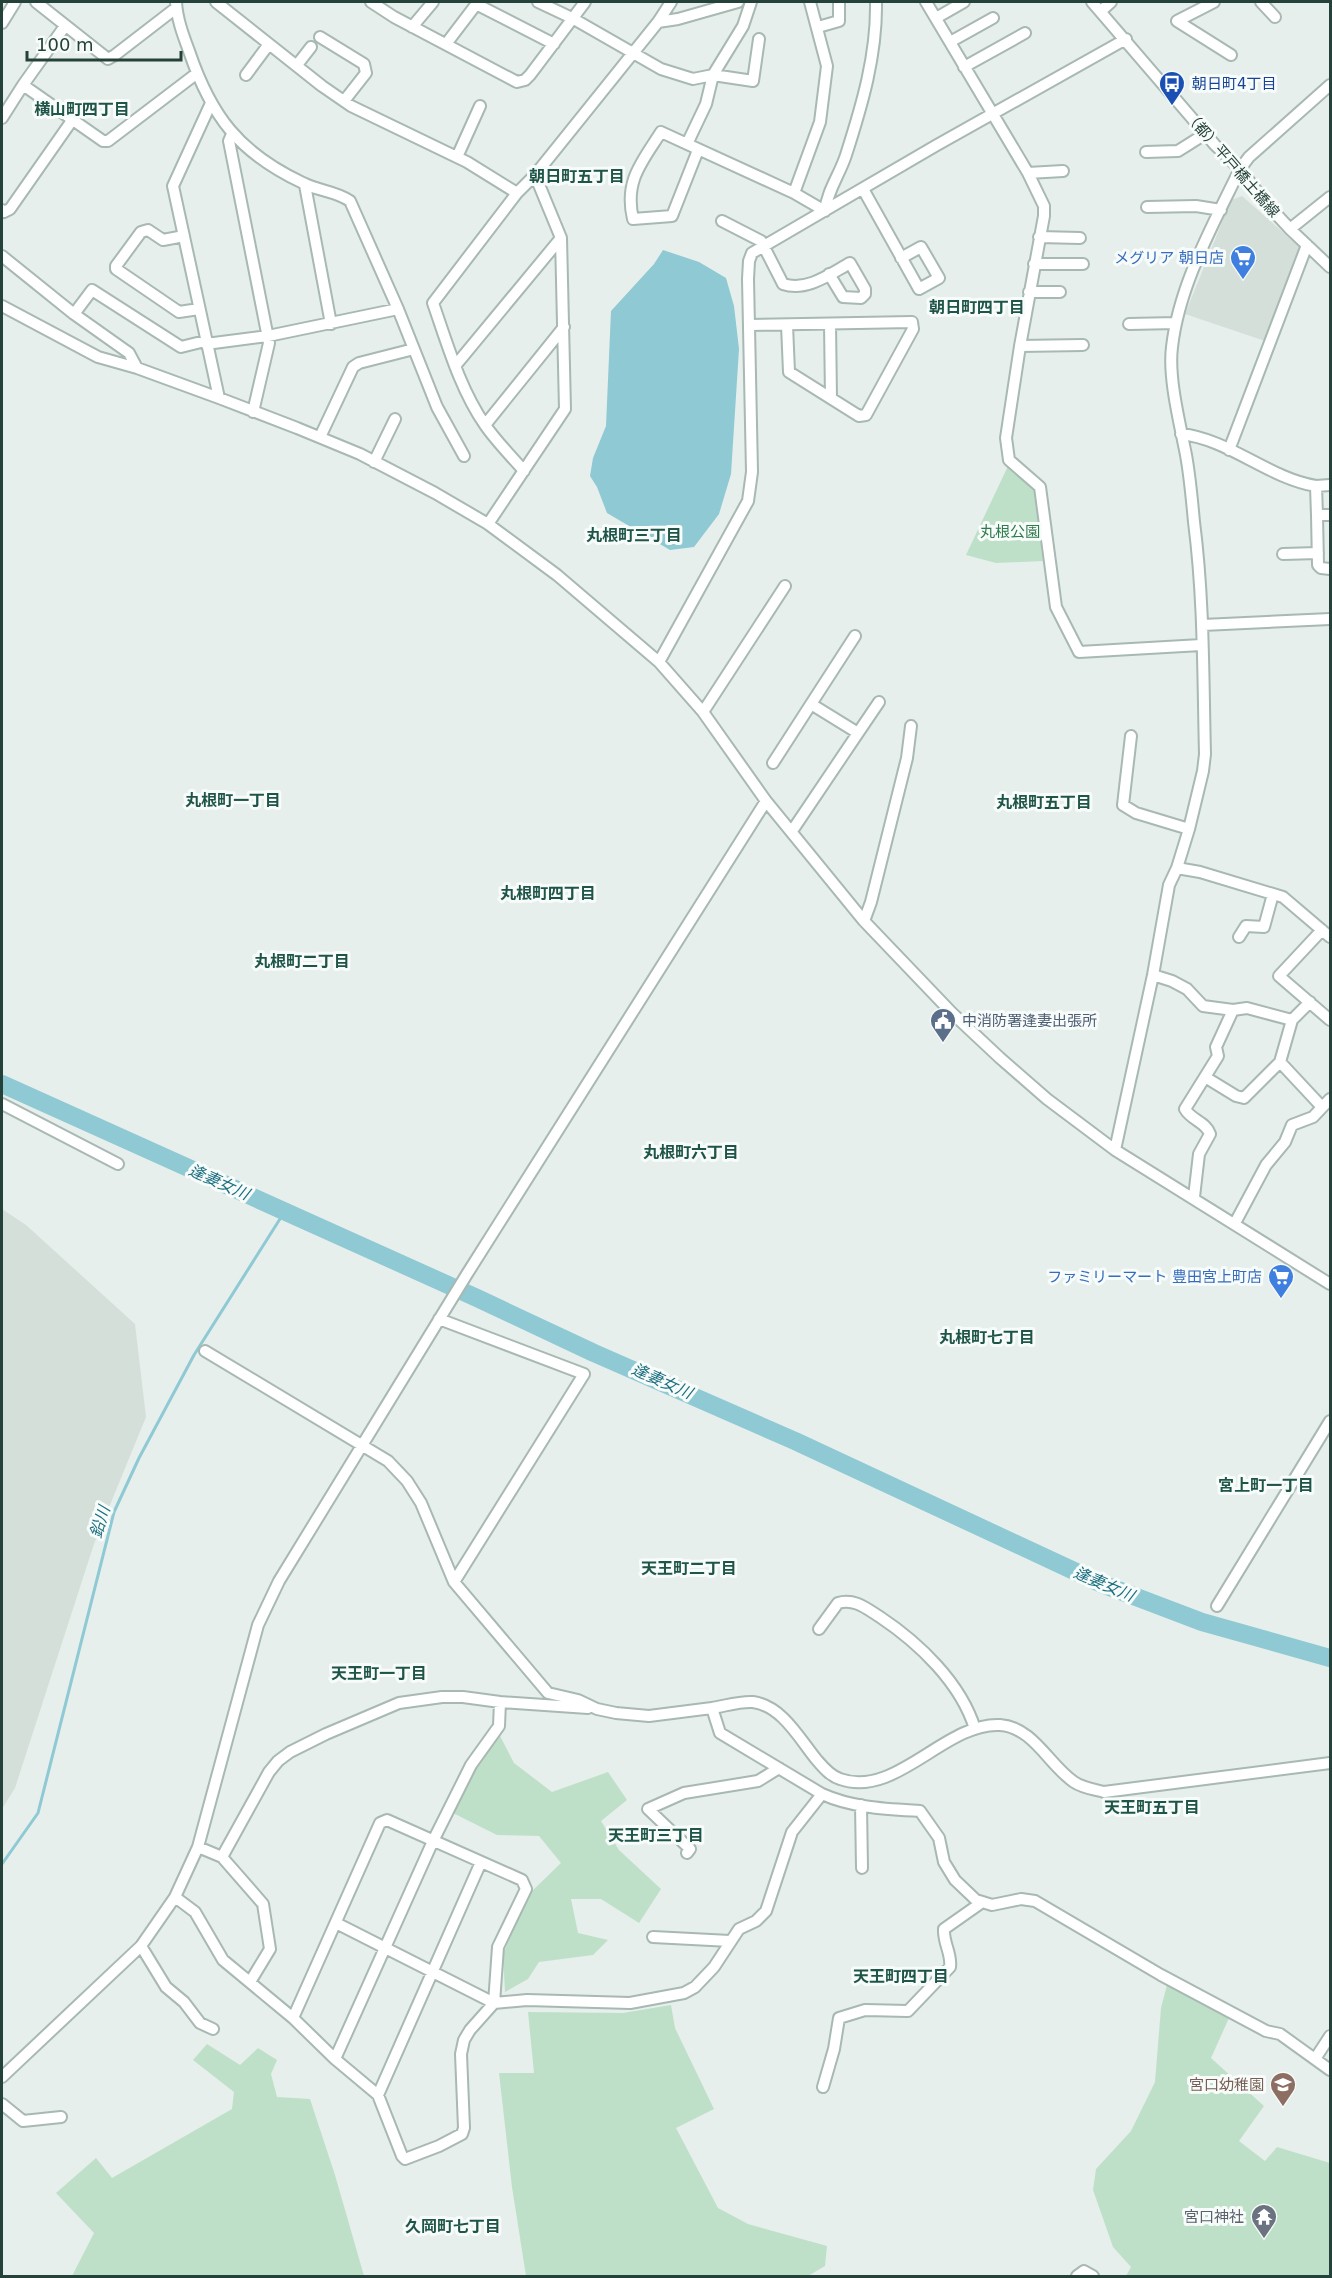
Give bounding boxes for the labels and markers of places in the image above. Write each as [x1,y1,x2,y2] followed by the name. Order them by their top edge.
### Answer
[1157,69,1187,107] bus stop icon: 朝日町4丁目
[1192,75,1277,93] place label: 朝日町4丁目
[1228,243,1258,281] supermarket icon: メグリア 朝日店
[1114,249,1224,267] place label: メグリア 朝日店
[928,1006,958,1044] public building icon: 中消防署逢妻出張所
[962,1012,1097,1030] place label: 中消防署逢妻出張所
[1266,1262,1296,1300] supermarket icon: ファミリーマート 豊田宮上町店
[1047,1268,1262,1286] place label: ファミリーマート 豊田宮上町店
[1268,2070,1298,2108] school or university icon: 宮口幼稚園
[1189,2076,1264,2094] place label: 宮口幼稚園
[1249,2202,1279,2240] temple icon: 宮口神社
[1184,2208,1244,2226] place label: 宮口神社

